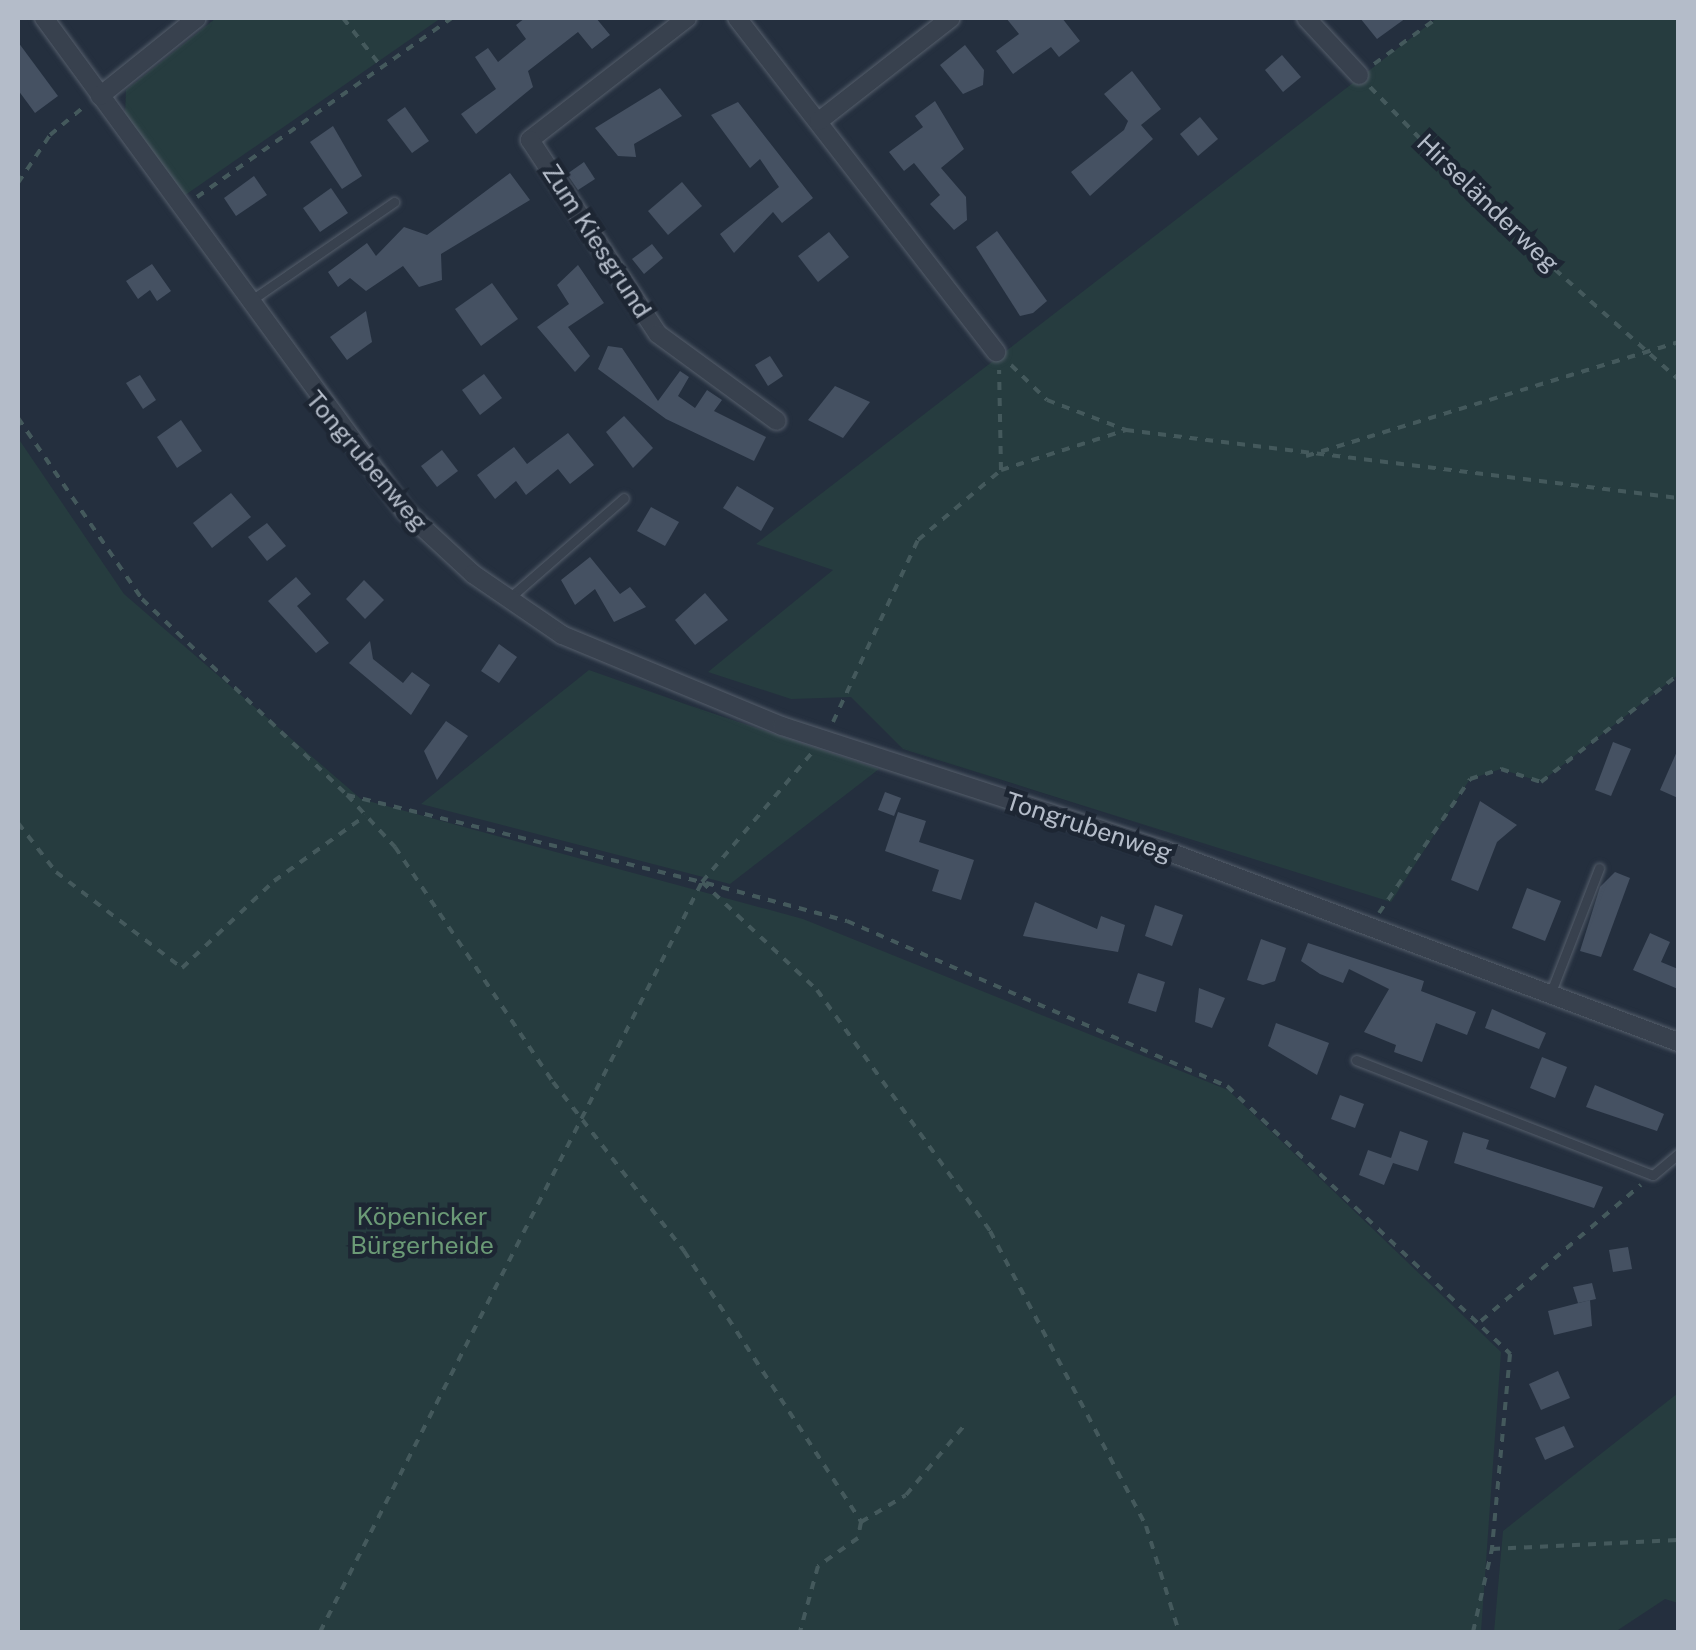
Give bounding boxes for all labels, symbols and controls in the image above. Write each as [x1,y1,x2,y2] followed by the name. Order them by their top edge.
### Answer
[1411,128,1565,278] street label: Hirseländerweg
[536,158,658,324] street label: Zum Kiesgrund
[300,385,434,537] street label: Tongrubenweg
[1002,786,1176,868] street label: Tongrubenweg
[350,1202,494,1261] park label: Köpenicker Bürgerheide

